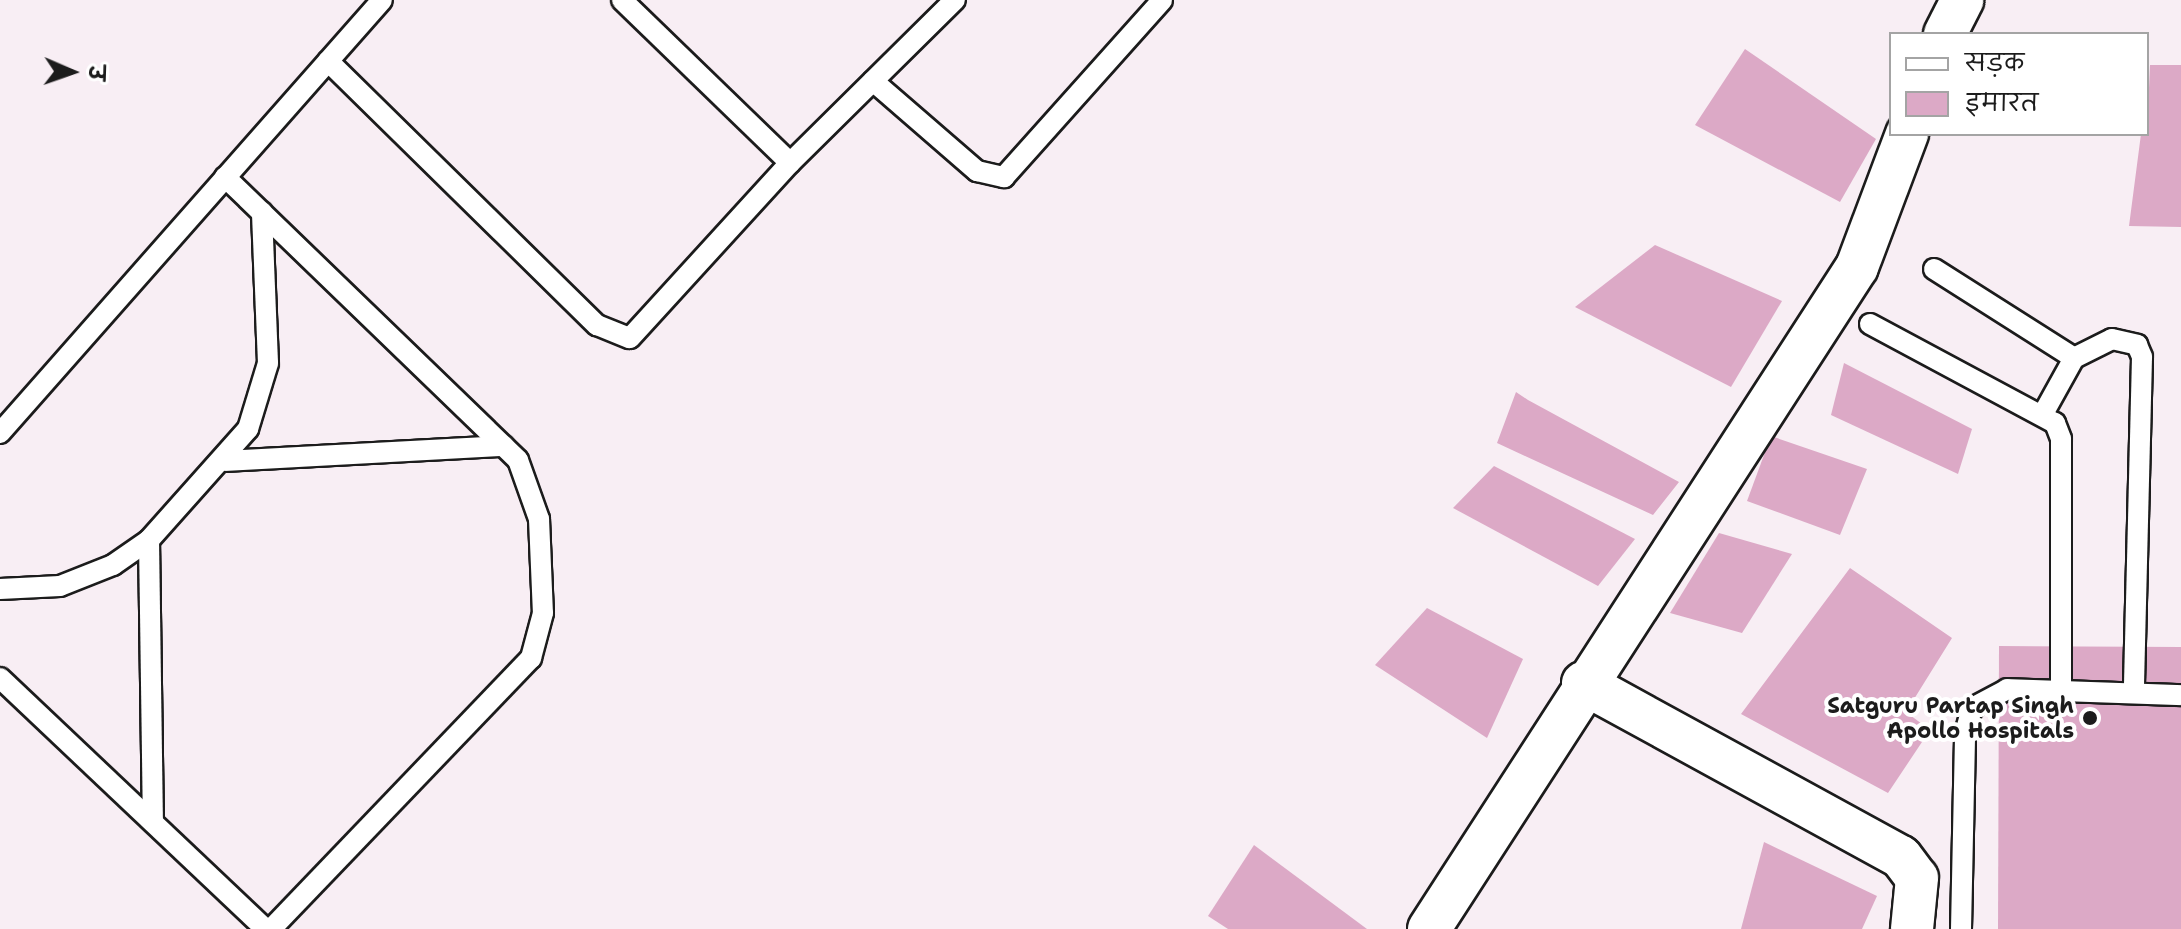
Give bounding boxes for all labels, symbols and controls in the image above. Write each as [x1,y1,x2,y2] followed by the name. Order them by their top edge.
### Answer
[32,32,112,112] north arrow
[1889,32,2149,136] legend
[1965,47,2024,79] text: सड़क
[82,65,111,81] text: उ
[1965,87,2038,119] text: इमारत
[1827,692,2074,744] place label: Satguru Partap Singh Apollo Hospitals
[2081,709,2099,727] marker: Satguru Partap Singh Apollo Hospitals

